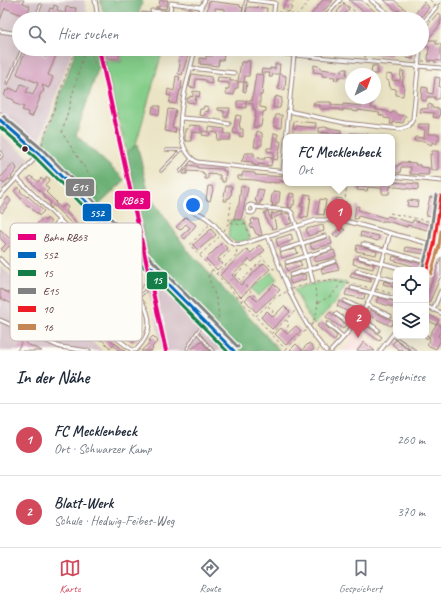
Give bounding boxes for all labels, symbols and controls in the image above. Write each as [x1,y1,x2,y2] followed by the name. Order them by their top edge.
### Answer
[12,12,429,56] search box
[26,23,48,45] icon: search
[58,25,118,44] text: Hier suchen
[345,68,381,104] north arrow
[283,134,395,186] popup
[298,143,380,162] text: FC Mecklenbeck
[20,144,30,154] unlabelled marker
[298,162,313,178] text: Ort
[65,178,95,197] line badge: E15
[72,180,89,194] text: E15
[114,190,151,210] line badge: RB63
[121,193,144,207] text: RB63
[183,195,203,215] your location
[326,199,352,232] pin: 1
[82,203,112,222] line badge: 552
[90,206,105,220] text: 552
[10,223,142,341] legend
[43,230,88,244] text: Bahn RB63
[43,248,59,262] text: 552
[43,266,54,280] text: 15
[393,267,429,339] map controls
[393,267,429,303] button: locate
[146,271,168,290] line badge: 15
[152,273,163,287] text: 15
[43,284,60,298] text: E15
[43,302,54,316] text: 10
[393,303,429,339] button: layers
[345,305,371,338] pin: 2
[43,320,54,334] text: 16
[16,367,89,388] text: In der Nähe
[369,369,425,385] text: 2 Ergebnisse
[54,422,137,441] text: FC Mecklenbeck
[26,432,32,448] text: 1
[397,432,425,448] text: 260 m
[54,441,151,457] text: Ort · Schwarzer Kamp
[54,494,113,513] text: Blatt-Werk
[26,504,32,520] text: 2
[397,504,425,520] text: 370 m
[54,513,174,529] text: Schule · Hedwig-Feibes-Weg
[59,557,81,595] tab: Karte
[199,557,221,595] tab: Route
[339,557,382,595] tab: Gespeichert

